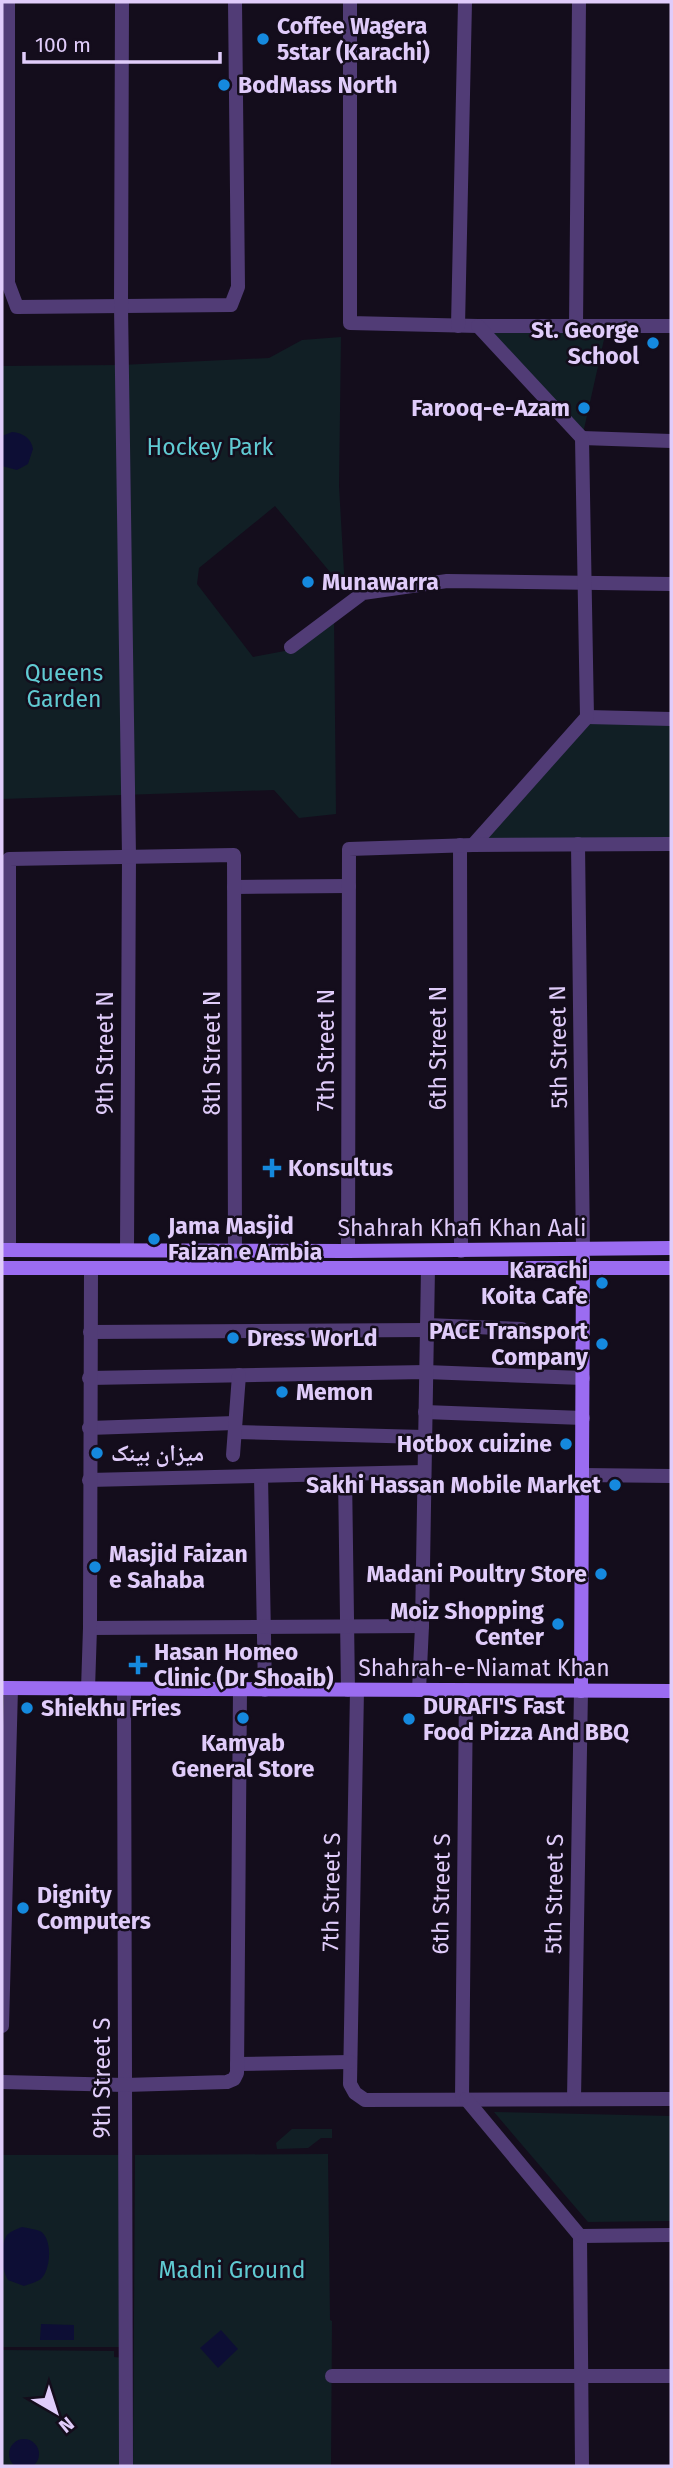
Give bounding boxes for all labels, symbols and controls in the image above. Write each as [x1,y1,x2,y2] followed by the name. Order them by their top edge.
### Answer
[277,12,430,66] place label: Coffee Wagera 5star (Karachi)
[24,21,220,65] scale bar
[255,31,271,47] marker: Coffee Wagera 5star (Karachi)
[35,32,91,58] text: 100 m
[238,71,397,99] place label: BodMass North
[216,77,232,93] marker: BodMass North
[531,316,639,370] place label: St. George School
[645,335,661,351] marker: St. George School
[411,394,570,422] place label: Farooq-e-Azam
[576,400,592,416] marker: Farooq-e-Azam
[147,433,274,461] park label: Hockey Park
[322,568,439,596] place label: Munawarra
[300,574,316,590] marker: Munawarra
[25,659,103,713] park label: Queens Garden
[543,985,573,1109] street label: 5th Street N
[424,986,452,1110] street label: 6th Street N
[312,989,340,1111] street label: 7th Street N
[91,991,119,1115] street label: 9th Street N
[198,991,226,1115] street label: 8th Street N
[288,1154,393,1182] place label: Konsultus
[262,1158,282,1178] marker: Konsultus
[167,1212,322,1266] place label: Jama Masjid Faizan e Ambia
[338,1214,586,1242] street label: Shahrah Khafi Khan Aali
[146,1231,162,1247] marker: Jama Masjid Faizan e Ambia
[481,1256,588,1310] place label: Karachi Koita Cafe
[594,1275,610,1291] marker: Karachi Koita Cafe
[429,1317,589,1371] place label: PACE Transport Company
[247,1324,378,1352] place label: Dress WorLd
[225,1330,241,1346] marker: Dress WorLd
[594,1336,610,1352] marker: PACE Transport Company
[296,1378,373,1406] place label: Memon
[274,1384,290,1400] marker: Memon
[397,1430,552,1458] place label: Hotbox cuizine
[558,1436,574,1452] marker: Hotbox cuizine
[111,1439,204,1467] place label: میزان بینک
[89,1445,105,1461] marker: میزان بینک
[306,1471,602,1499] place label: Sakhi Hassan Mobile Market
[607,1477,623,1493] marker: Sakhi Hassan Mobile Market
[109,1540,248,1594] place label: Masjid Faizan e Sahaba
[87,1559,103,1575] marker: Masjid Faizan e Sahaba
[366,1560,587,1588] place label: Madani Poultry Store
[593,1566,609,1582] marker: Madani Poultry Store
[390,1597,545,1651] place label: Moiz Shopping Center
[550,1616,566,1632] marker: Moiz Shopping Center
[154,1638,334,1692] place label: Hasan Homeo Clinic (Dr Shoaib)
[358,1654,610,1682] street label: Shahrah-e-Niamat Khan
[128,1655,148,1675] marker: Hasan Homeo Clinic (Dr Shoaib)
[423,1692,630,1746] place label: DURAFI'S Fast Food Pizza And BBQ
[41,1694,181,1722] place label: Shiekhu Fries
[19,1700,35,1716] marker: Shiekhu Fries
[235,1710,251,1726] marker: Kamyab General Store
[401,1711,417,1727] marker: DURAFI'S Fast Food Pizza And BBQ
[172,1729,315,1783] place label: Kamyab General Store
[316,1832,346,1952] street label: 7th Street S
[426,1833,456,1955] street label: 6th Street S
[539,1834,569,1954] street label: 5th Street S
[37,1881,151,1935] place label: Dignity Computers
[15,1900,31,1916] marker: Dignity Computers
[88,2018,116,2138] street label: 9th Street S
[159,2256,305,2284] park label: Madni Ground
[21,2377,91,2447] north arrow
[54,2412,79,2438] text: N

